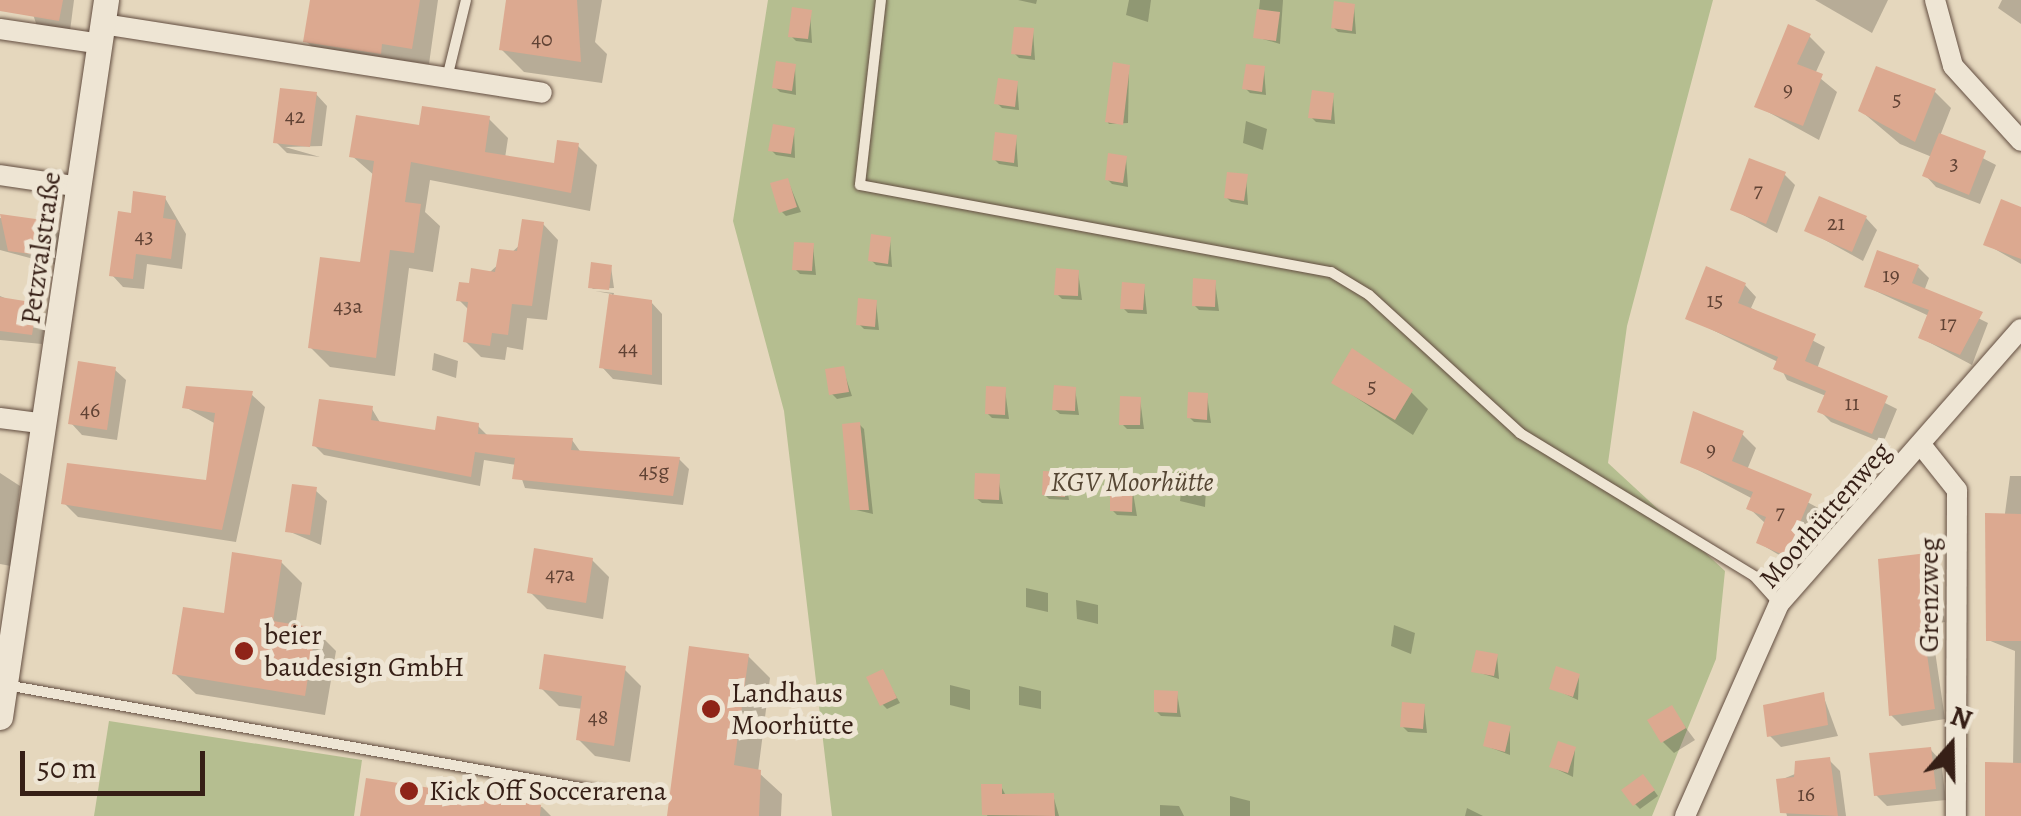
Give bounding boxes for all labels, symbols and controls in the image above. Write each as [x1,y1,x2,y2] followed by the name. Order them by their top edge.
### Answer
[531,27,553,53] house number: 40
[1783,77,1793,103] house number: 9
[1892,87,1902,113] house number: 5
[285,104,305,130] house number: 42
[1949,151,1959,177] house number: 3
[14,170,68,326] street label: Petzvalstraße
[1753,178,1763,204] house number: 7
[1827,211,1845,237] house number: 21
[134,224,154,250] house number: 43
[1882,263,1900,289] house number: 19
[1707,288,1723,314] house number: 15
[333,294,363,320] house number: 43a
[1940,311,1956,337] house number: 17
[618,336,638,362] house number: 44
[1367,374,1377,400] house number: 5
[1844,391,1860,417] house number: 11
[80,398,100,424] house number: 46
[1752,435,1898,595] street label: Moorhüttenweg
[1706,437,1716,463] house number: 9
[639,459,669,485] house number: 45g
[1050,465,1214,499] park label: KGV Moorhütte
[1775,500,1785,526] house number: 7
[1912,538,1946,652] street label: Grenzweg
[545,562,575,588] house number: 47a
[264,618,464,684] place label: beier baudesign GmbH
[233,640,255,662] marker: beier baudesign GmbH
[731,676,854,742] place label: Landhaus Moorhütte
[1901,696,2001,796] north arrow
[1945,696,1977,739] text: N
[700,698,722,720] marker: Landhaus Moorhütte
[588,705,608,731] house number: 48
[25,731,210,793] scale bar
[37,748,97,788] text: 50 m
[429,774,667,808] place label: Kick Off Soccerarena
[398,780,420,802] marker: Kick Off Soccerarena
[1797,782,1815,808] house number: 16

